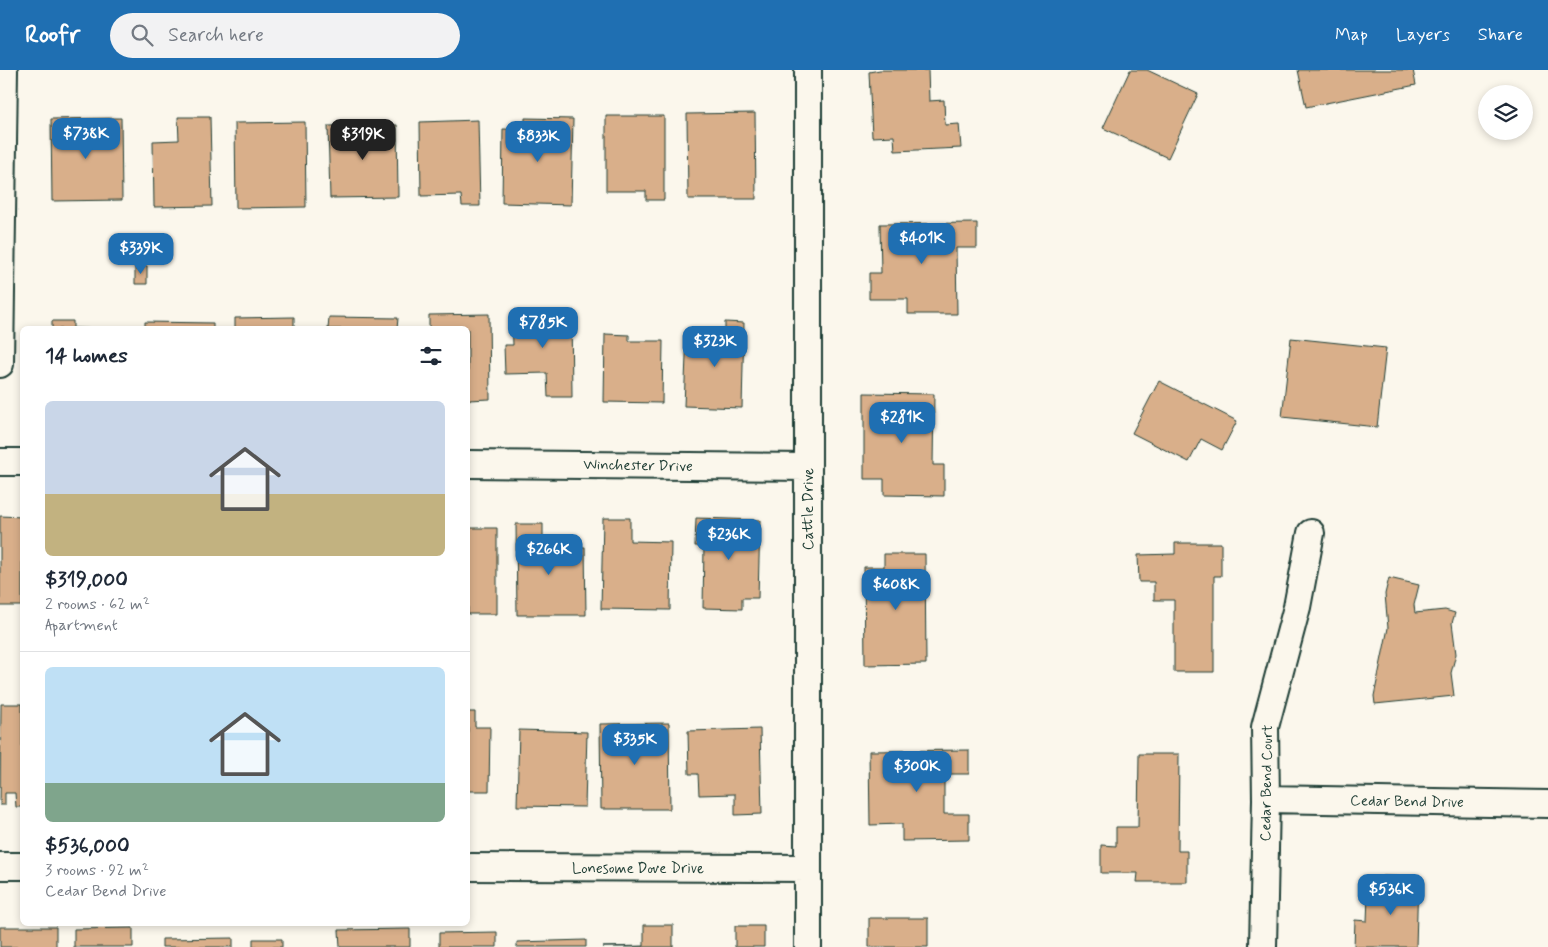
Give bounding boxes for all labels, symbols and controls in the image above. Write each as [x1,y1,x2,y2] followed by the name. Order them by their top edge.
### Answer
[110,13,460,58] search box
[25,20,80,51] text: Roofr
[128,21,156,49] icon: search
[168,23,264,48] text: Search here
[1335,23,1368,47] text: Map
[1396,23,1450,47] text: Layers
[1478,23,1523,47] text: Share
[1478,85,1533,140] map controls
[1478,85,1533,140] button: layers
[51,118,121,160] pin: $738K
[328,118,398,161] pin: $319K
[503,121,573,163] pin: $833K
[63,123,109,144] text: $738K
[341,124,385,145] text: $319K
[516,126,560,147] text: $833K
[887,222,957,265] pin: $401K
[899,228,945,249] text: $401K
[106,232,176,275] pin: $339K
[119,238,163,259] text: $339K
[508,306,578,349] pin: $785K
[519,312,567,333] text: $785K
[680,326,750,368] pin: $323K
[694,331,736,352] text: $323K
[45,342,128,370] text: 14 homes
[417,342,445,370] icon: filters
[867,402,937,444] pin: $281K
[880,407,924,428] text: $281K
[200,434,290,524] icon: home
[583,455,693,477] street label: Winchester Drive
[799,468,819,550] street label: Cattle Drive
[694,518,764,561] pin: $236K
[708,524,750,545] text: $236K
[514,534,584,576] pin: $266K
[527,539,571,560] text: $266K
[45,566,128,594] text: $319,000
[861,568,931,611] pin: $608K
[873,574,919,595] text: $608K
[45,594,150,615] text: 2 rooms · 62 m²
[45,615,118,636] text: Apartment
[200,699,290,789] icon: home
[600,724,670,766] pin: $335K
[1256,724,1278,842] street label: Cedar Bend Court
[613,729,657,750] text: $335K
[882,750,952,793] pin: $300K
[894,756,940,777] text: $300K
[1350,791,1464,813] street label: Cedar Bend Drive
[45,832,130,860] text: $536,000
[572,859,704,879] street label: Lonesome Dove Drive
[45,860,149,881] text: 3 rooms · 92 m²
[1356,874,1426,916] pin: $536K
[1369,879,1413,900] text: $536K
[45,881,166,902] text: Cedar Bend Drive

